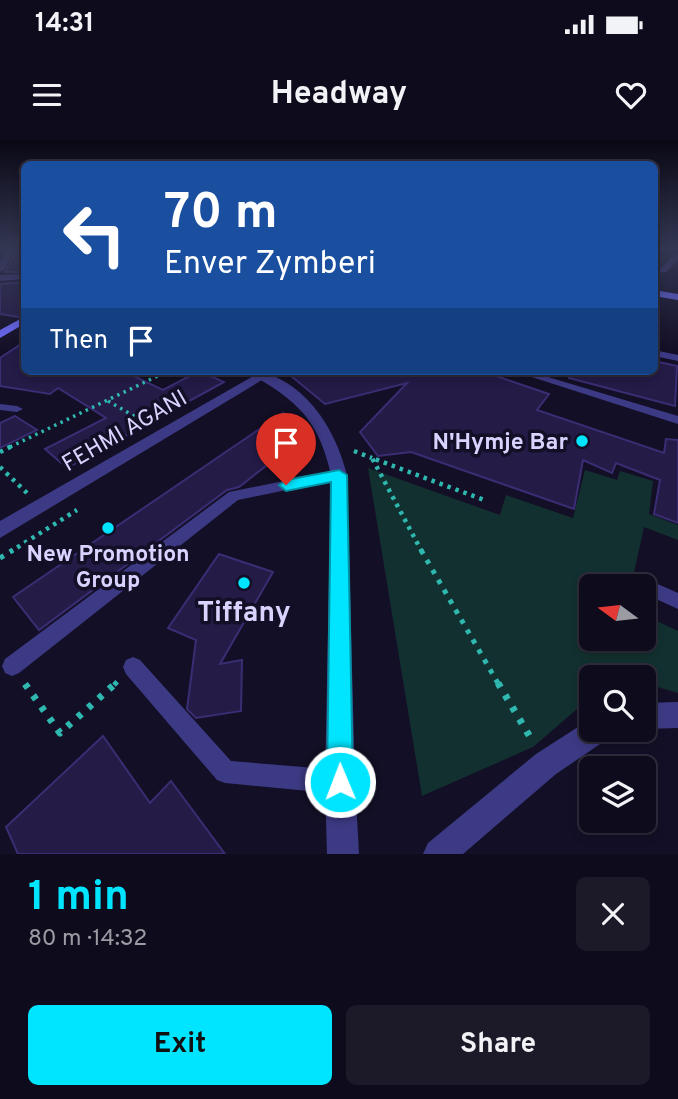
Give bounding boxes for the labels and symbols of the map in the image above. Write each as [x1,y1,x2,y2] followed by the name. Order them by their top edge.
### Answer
[57,385,193,480] street label: FEHMI AGANI
[256,413,316,485] pin
[432,429,568,458] place label: N'Hymje Bar
[574,433,590,449] marker: N'Hymje Bar
[100,520,116,536] marker: New Promotion Group
[26,541,190,596] place label: New Promotion Group
[579,574,656,651] north arrow
[236,575,252,591] marker: Tiffany
[197,596,291,632] place label: Tiffany
[303,745,377,819] position arrow

